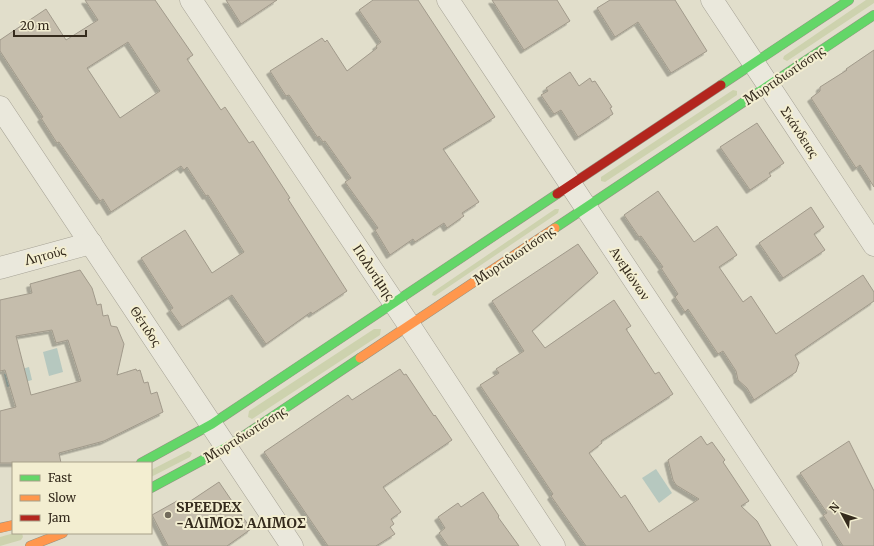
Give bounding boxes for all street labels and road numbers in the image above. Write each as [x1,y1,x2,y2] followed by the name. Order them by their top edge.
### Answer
[740,41,828,109] street label: Μυρτιδιωτίσσης
[777,103,824,162] street label: Σκάνδειας
[470,221,558,289] street label: Μυρτιδιωτίσσης
[22,241,68,269] street label: Λητούς
[349,241,399,304] street label: Πολυτίμης
[605,243,655,303] street label: Ανεμώνων
[126,303,166,350] street label: Θέτιδος
[200,401,290,467] street label: Μυρτιδιωτίσσης

